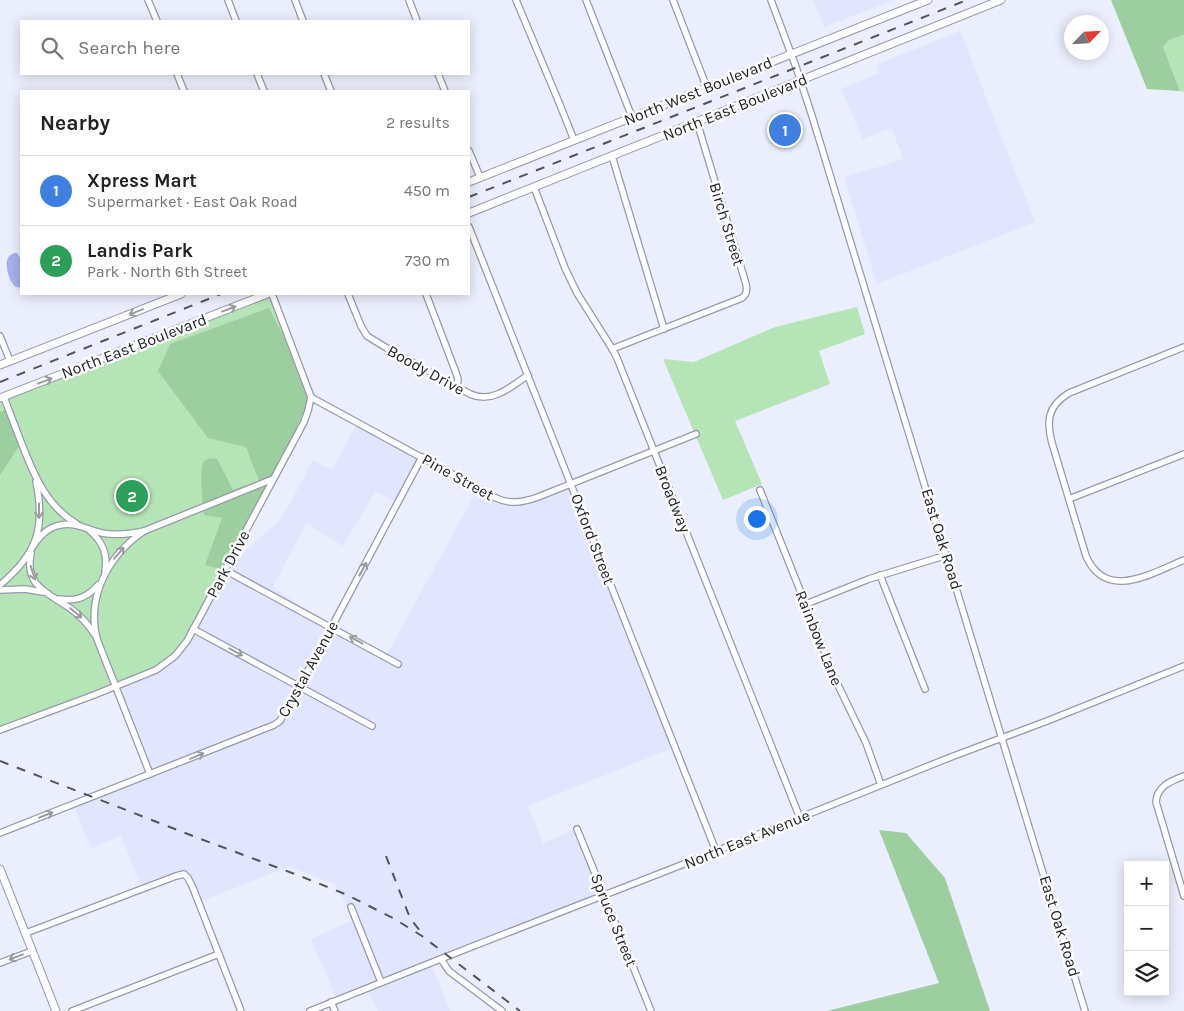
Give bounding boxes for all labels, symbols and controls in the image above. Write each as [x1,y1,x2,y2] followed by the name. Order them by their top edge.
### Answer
[1064,15,1109,60] north arrow
[20,20,470,75] search box
[38,34,66,62] icon: search
[78,37,180,59] text: Search here
[621,53,775,129] street label: North West Boulevard
[660,69,810,145] street label: North East Boulevard
[40,111,110,135] text: Nearby
[769,111,801,149] pin: 1
[386,113,450,132] text: 2 results
[87,170,197,192] text: Xpress Mart
[705,180,749,268] street label: Birch Street
[53,181,59,200] text: 1
[404,181,450,200] text: 450 m
[87,192,298,211] text: Supermarket · East Oak Road
[87,240,193,262] text: Landis Park
[51,251,61,270] text: 2
[405,251,450,270] text: 730 m
[87,262,247,281] text: Park · North 6th Street
[221,303,236,313] one-way arrow
[129,308,144,317] one-way arrow
[59,310,209,382] street label: North East Boulevard
[384,341,468,399] street label: Boody Drive
[38,375,53,384] one-way arrow
[419,449,497,505] street label: Pine Street
[651,463,695,536] street label: Broadway
[116,477,148,515] pin: 2
[918,486,966,592] street label: East Oak Road
[567,491,619,587] street label: Oxford Street
[34,502,44,518] one-way arrow
[744,506,770,532] your location
[202,527,254,601] street label: Park Drive
[114,546,125,559] one-way arrow
[358,561,368,576] one-way arrow
[28,565,38,581] one-way arrow
[791,588,847,688] street label: Rainbow Lane
[69,607,82,618] one-way arrow
[274,618,342,720] street label: Crystal Avenue
[349,635,363,645] one-way arrow
[228,648,243,657] one-way arrow
[189,750,204,760] one-way arrow
[681,805,813,873] street label: North East Avenue
[37,810,53,819] one-way arrow
[1124,861,1169,996] map controls
[1124,861,1169,906] button: +
[587,871,641,969] street label: Spruce Street
[1036,873,1084,979] street label: East Oak Road
[1124,906,1169,951] button: −
[1124,951,1169,996] button: layers
[9,953,24,962] one-way arrow

